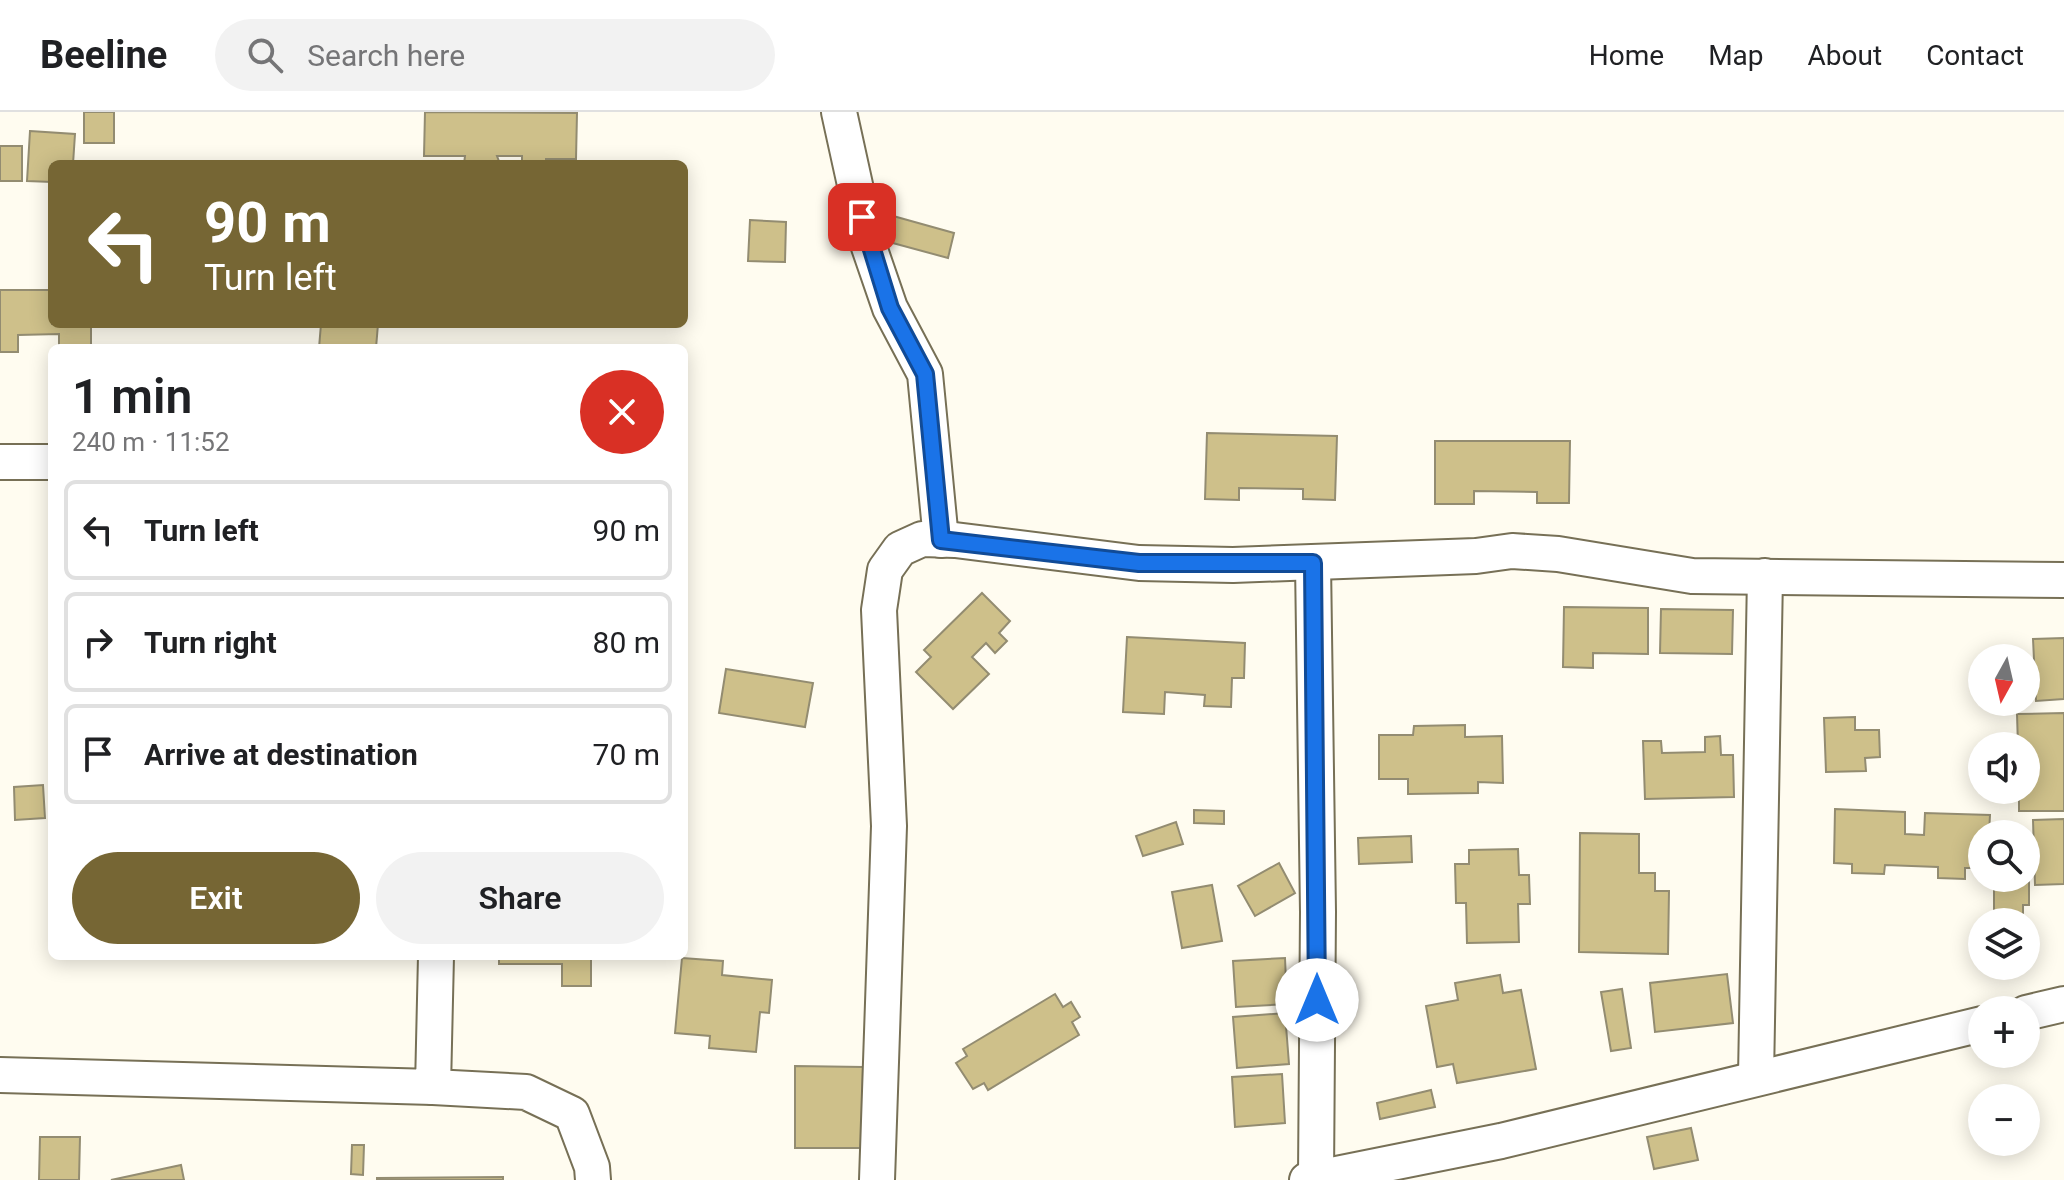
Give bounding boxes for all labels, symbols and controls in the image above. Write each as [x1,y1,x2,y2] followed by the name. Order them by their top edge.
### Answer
[215,19,775,91] search box
[40,33,167,77] text: Beeline
[243,33,287,77] icon: search
[307,38,465,73] text: Search here
[1589,39,1664,72] text: Home
[1708,39,1764,72] text: Map
[1808,39,1882,72] text: About
[1926,39,2024,72] text: Contact
[828,183,896,251] pin
[204,190,331,256] text: 90 m
[72,192,176,296] icon: left
[840,195,884,239] icon: arrive
[204,257,337,299] text: Turn left
[72,368,192,425] text: 1 min
[580,370,664,454] button: close
[72,427,230,457] text: 240 m · 11:52
[76,508,120,552] icon: left
[144,513,259,548] text: Turn left
[593,513,660,548] text: 90 m
[76,620,120,664] icon: right
[144,625,277,660] text: Turn right
[593,625,660,660] text: 80 m
[1968,644,2040,716] north arrow
[1968,644,2040,1156] map controls
[76,732,120,776] icon: arrive
[1968,732,2040,804] button: sound
[144,737,418,772] text: Arrive at destination
[593,737,660,772] text: 70 m
[1968,820,2040,892] button: search
[72,852,360,944] button: Exit
[376,852,664,944] button: Share
[1968,908,2040,980] button: layers
[1275,958,1359,1042] position arrow
[1968,996,2040,1068] button: +
[1968,1084,2040,1156] button: −

